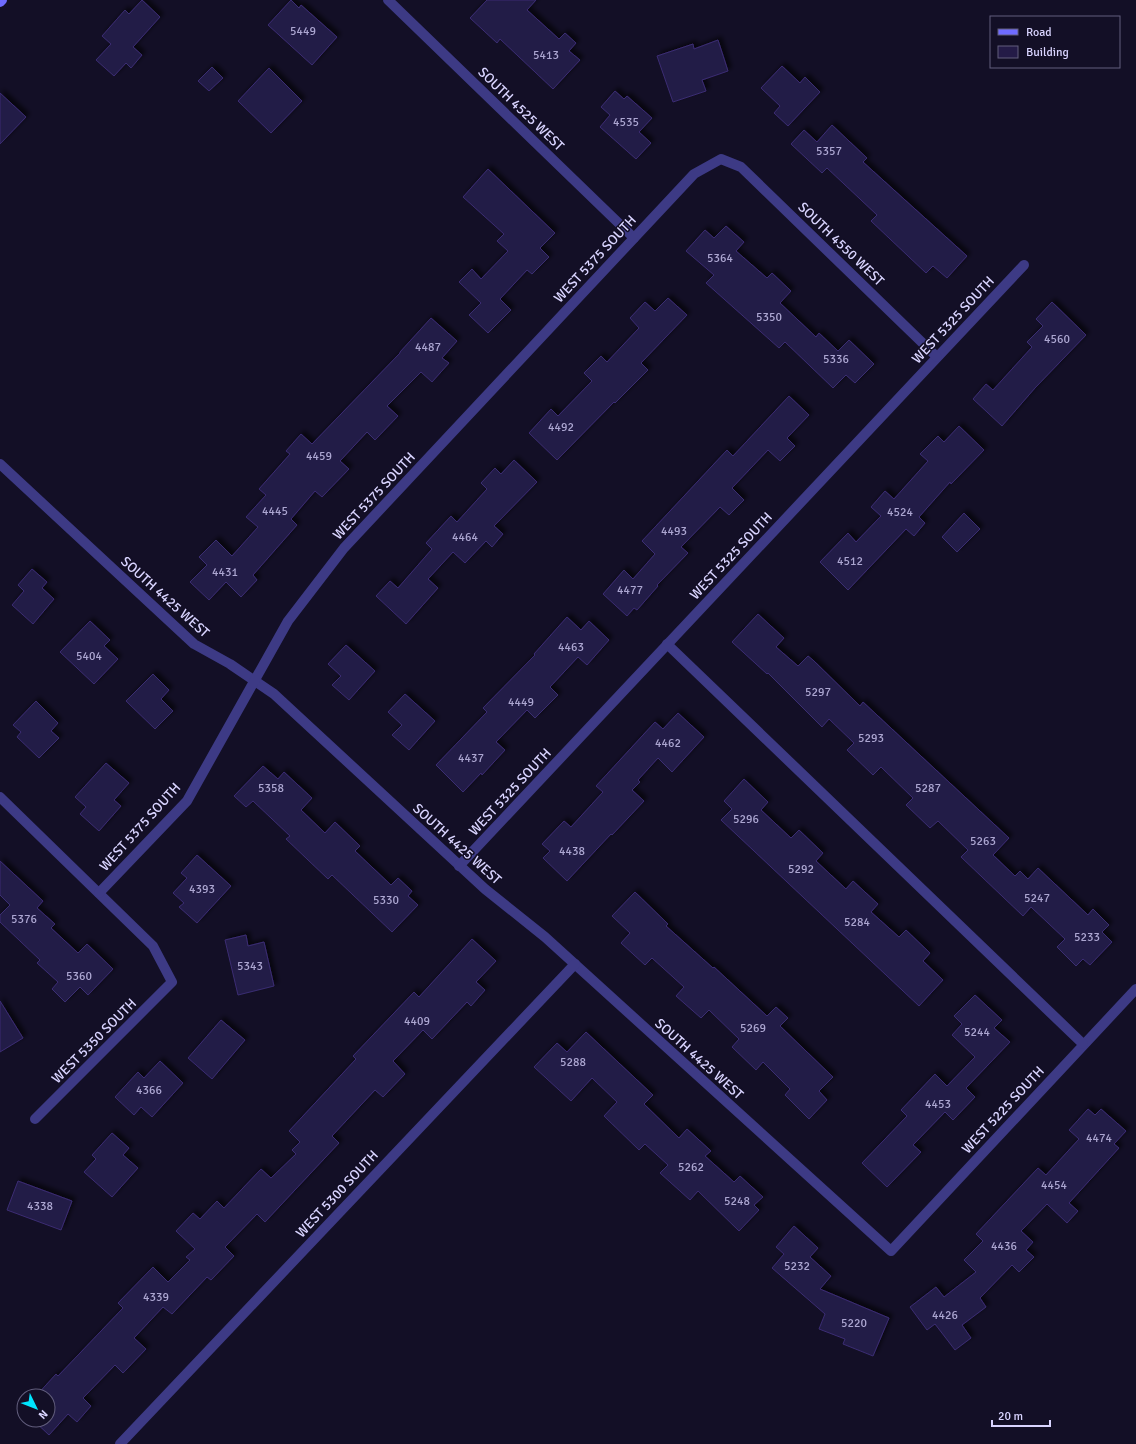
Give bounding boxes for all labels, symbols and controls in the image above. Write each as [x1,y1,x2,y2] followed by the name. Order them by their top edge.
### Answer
[990,16,1120,68] legend
[290,24,316,39] house number: 5449
[1026,25,1052,40] text: Road
[1026,45,1069,60] text: Building
[533,48,559,63] house number: 5413
[474,64,568,154] street label: SOUTH 4525 WEST
[613,115,639,130] house number: 4535
[816,144,842,159] house number: 5357
[794,199,888,289] street label: SOUTH 4550 WEST
[550,212,640,306] street label: WEST 5375 SOUTH
[707,251,733,266] house number: 5364
[908,273,998,367] street label: WEST 5325 SOUTH
[756,310,782,325] house number: 5350
[1044,332,1070,347] house number: 4560
[415,340,441,355] house number: 4487
[823,352,849,367] house number: 5336
[548,420,574,435] house number: 4492
[306,449,332,464] house number: 4459
[329,449,419,543] street label: WEST 5375 SOUTH
[262,504,288,519] house number: 4445
[887,505,913,520] house number: 4524
[686,509,776,603] street label: WEST 5325 SOUTH
[661,524,687,539] house number: 4493
[452,530,478,545] house number: 4464
[117,553,213,641] street label: SOUTH 4425 WEST
[837,554,863,569] house number: 4512
[212,565,238,580] house number: 4431
[617,583,643,598] house number: 4477
[558,640,584,655] house number: 4463
[76,649,102,664] house number: 5404
[805,685,831,700] house number: 5297
[508,695,534,710] house number: 4449
[858,731,884,746] house number: 5293
[655,736,681,751] house number: 4462
[465,745,555,839] street label: WEST 5325 SOUTH
[458,751,484,766] house number: 4437
[96,779,184,875] street label: WEST 5375 SOUTH
[258,781,284,796] house number: 5358
[915,781,941,796] house number: 5287
[409,800,505,888] street label: SOUTH 4425 WEST
[733,812,759,827] house number: 5296
[970,834,996,849] house number: 5263
[559,844,585,859] house number: 4438
[788,862,814,877] house number: 5292
[189,882,215,897] house number: 4393
[1024,891,1050,906] house number: 5247
[373,893,399,908] house number: 5330
[11,912,37,927] house number: 5376
[844,915,870,930] house number: 5284
[1074,930,1100,945] house number: 5233
[237,959,263,974] house number: 5343
[66,969,92,984] house number: 5360
[48,995,140,1087] street label: WEST 5350 SOUTH
[404,1014,430,1029] house number: 4409
[651,1015,747,1103] street label: SOUTH 4425 WEST
[740,1021,766,1036] house number: 5269
[964,1025,990,1040] house number: 5244
[560,1055,586,1070] house number: 5288
[958,1063,1048,1157] street label: WEST 5225 SOUTH
[136,1083,162,1098] house number: 4366
[925,1097,951,1112] house number: 4453
[1086,1131,1112,1146] house number: 4474
[292,1147,382,1241] street label: WEST 5300 SOUTH
[678,1160,704,1175] house number: 5262
[1041,1178,1067,1193] house number: 4454
[724,1194,750,1209] house number: 5248
[27,1199,53,1214] house number: 4338
[991,1239,1017,1254] house number: 4436
[784,1259,810,1274] house number: 5232
[143,1290,169,1305] house number: 4339
[932,1308,958,1323] house number: 4426
[841,1316,867,1331] house number: 5220
[16,1388,56,1428] north arrow
[992,1402,1050,1428] scale bar
[36,1407,50,1422] text: N
[998,1409,1023,1424] text: 20 m

